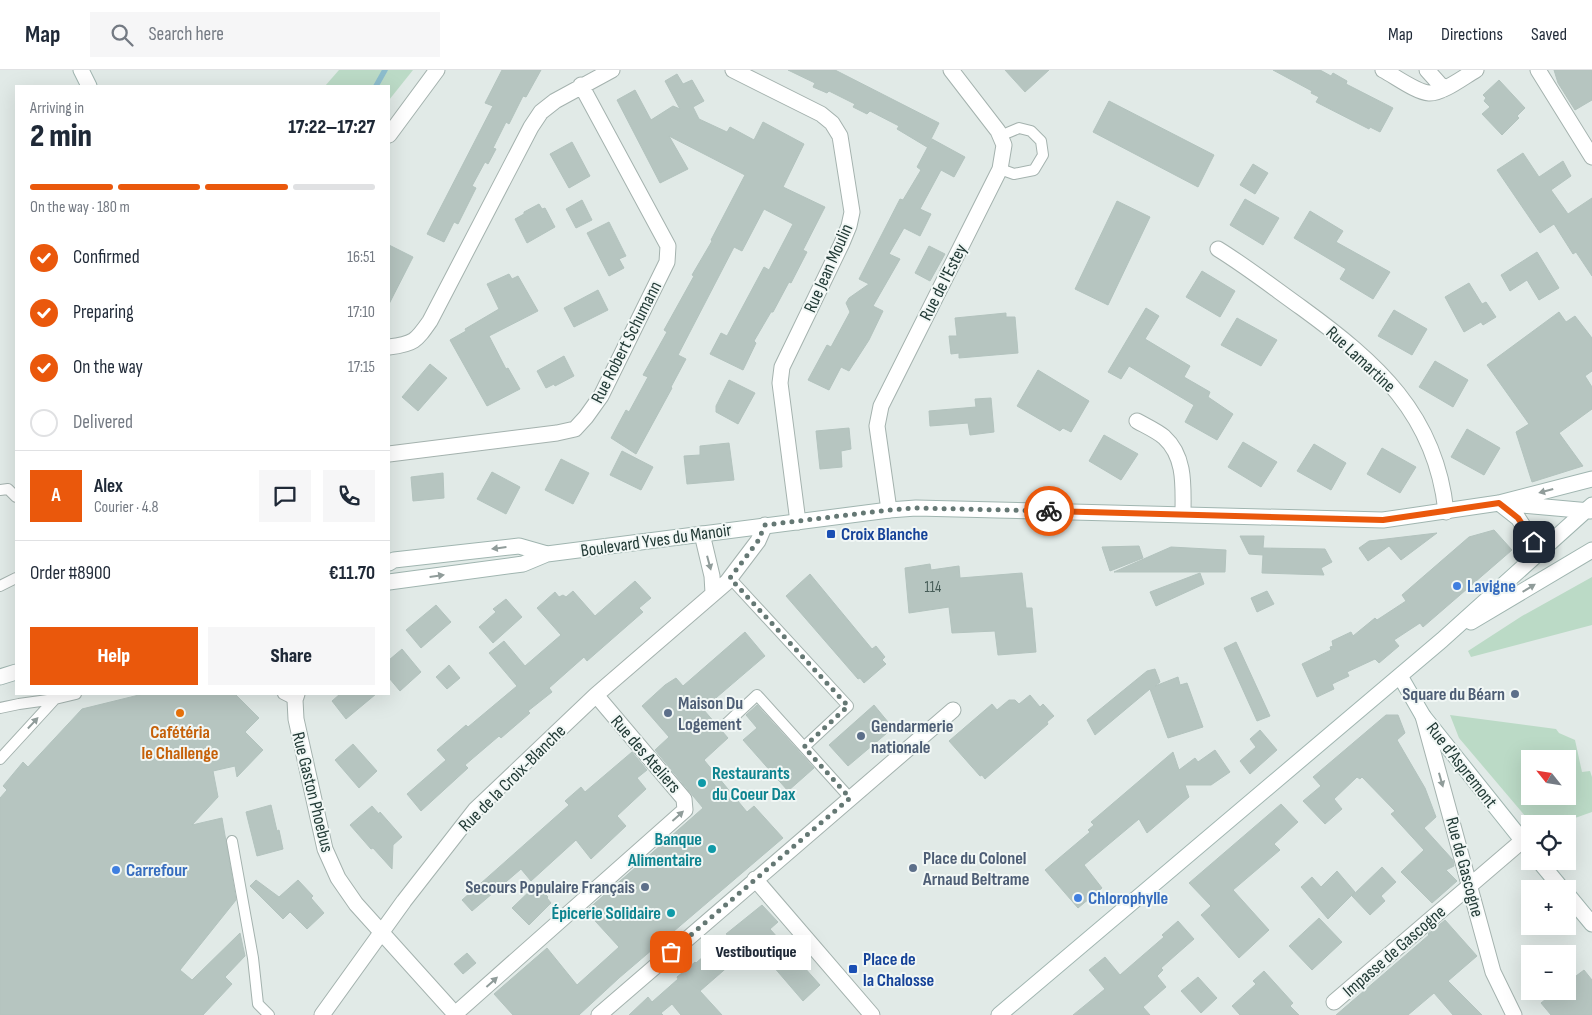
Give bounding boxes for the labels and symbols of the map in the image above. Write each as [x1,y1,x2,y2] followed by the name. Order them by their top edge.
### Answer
[800,221,857,316] street label: Rue Jean Moulin
[915,240,972,324] street label: Rue de l'Estey
[587,278,666,407] street label: Rue Robert Schumann
[1322,322,1400,397] street label: Rue Lamartine
[1024,486,1074,536] courier
[1538,487,1553,495] one-way arrow
[579,520,733,561] street label: Boulevard Yves du Manoir
[1513,521,1555,563] pin
[841,524,928,545] place label: Croix Blanche
[825,528,837,540] marker: Croix Blanche
[491,544,507,552] one-way arrow
[705,556,713,571] one-way arrow
[429,571,445,579] one-way arrow
[1467,576,1516,597] place label: Lavigne
[925,578,941,597] house number: 114
[1451,580,1463,592] marker: Lavigne
[1523,583,1536,592] one-way arrow
[1402,684,1505,705] place label: Square du Béarn
[1509,688,1521,700] marker: Square du Béarn
[678,693,743,735] place label: Maison Du Logement
[174,707,186,719] marker: Cafétéria le Challenge
[662,707,674,719] marker: Maison Du Logement
[606,711,685,797] street label: Rue des Ateliers
[871,716,953,758] place label: Gendarmerie nationale
[27,718,39,730] one-way arrow
[1422,718,1502,813] street label: Rue d'Aspremont
[455,721,570,836] street label: Rue de la Croix-Blanche
[142,722,218,764] place label: Cafétéria le Challenge
[287,730,338,854] street label: Rue Gaston Phoebus
[855,730,867,742] marker: Gendarmerie nationale
[1521,750,1576,805] north arrow
[712,763,796,805] place label: Restaurants du Coeur Dax
[1437,772,1445,787] one-way arrow
[696,777,708,789] marker: Restaurants du Coeur Dax
[672,810,684,822] one-way arrow
[1441,815,1488,919] street label: Rue de Gascogne
[627,829,702,871] place label: Banque Alimentaire
[706,843,718,855] marker: Banque Alimentaire
[922,848,1029,890] place label: Place du Colonel Arnaud Beltrame
[126,860,188,881] place label: Carrefour
[907,862,919,874] marker: Place du Colonel Arnaud Beltrame
[110,864,122,876] marker: Carrefour
[465,877,635,898] place label: Secours Populaire Français
[639,881,651,893] marker: Secours Populaire Français
[1088,888,1168,909] place label: Chlorophylle
[1072,892,1084,904] marker: Chlorophylle
[1339,901,1450,1002] street label: Impasse de Gascogne
[551,903,661,924] place label: Épicerie Solidaire
[665,907,677,919] marker: Épicerie Solidaire
[650,931,692,973] pin
[701,934,811,970] callout: Vestiboutique
[863,949,934,991] place label: Place de la Chalosse
[847,963,859,975] marker: Place de la Chalosse
[485,976,497,988] one-way arrow

